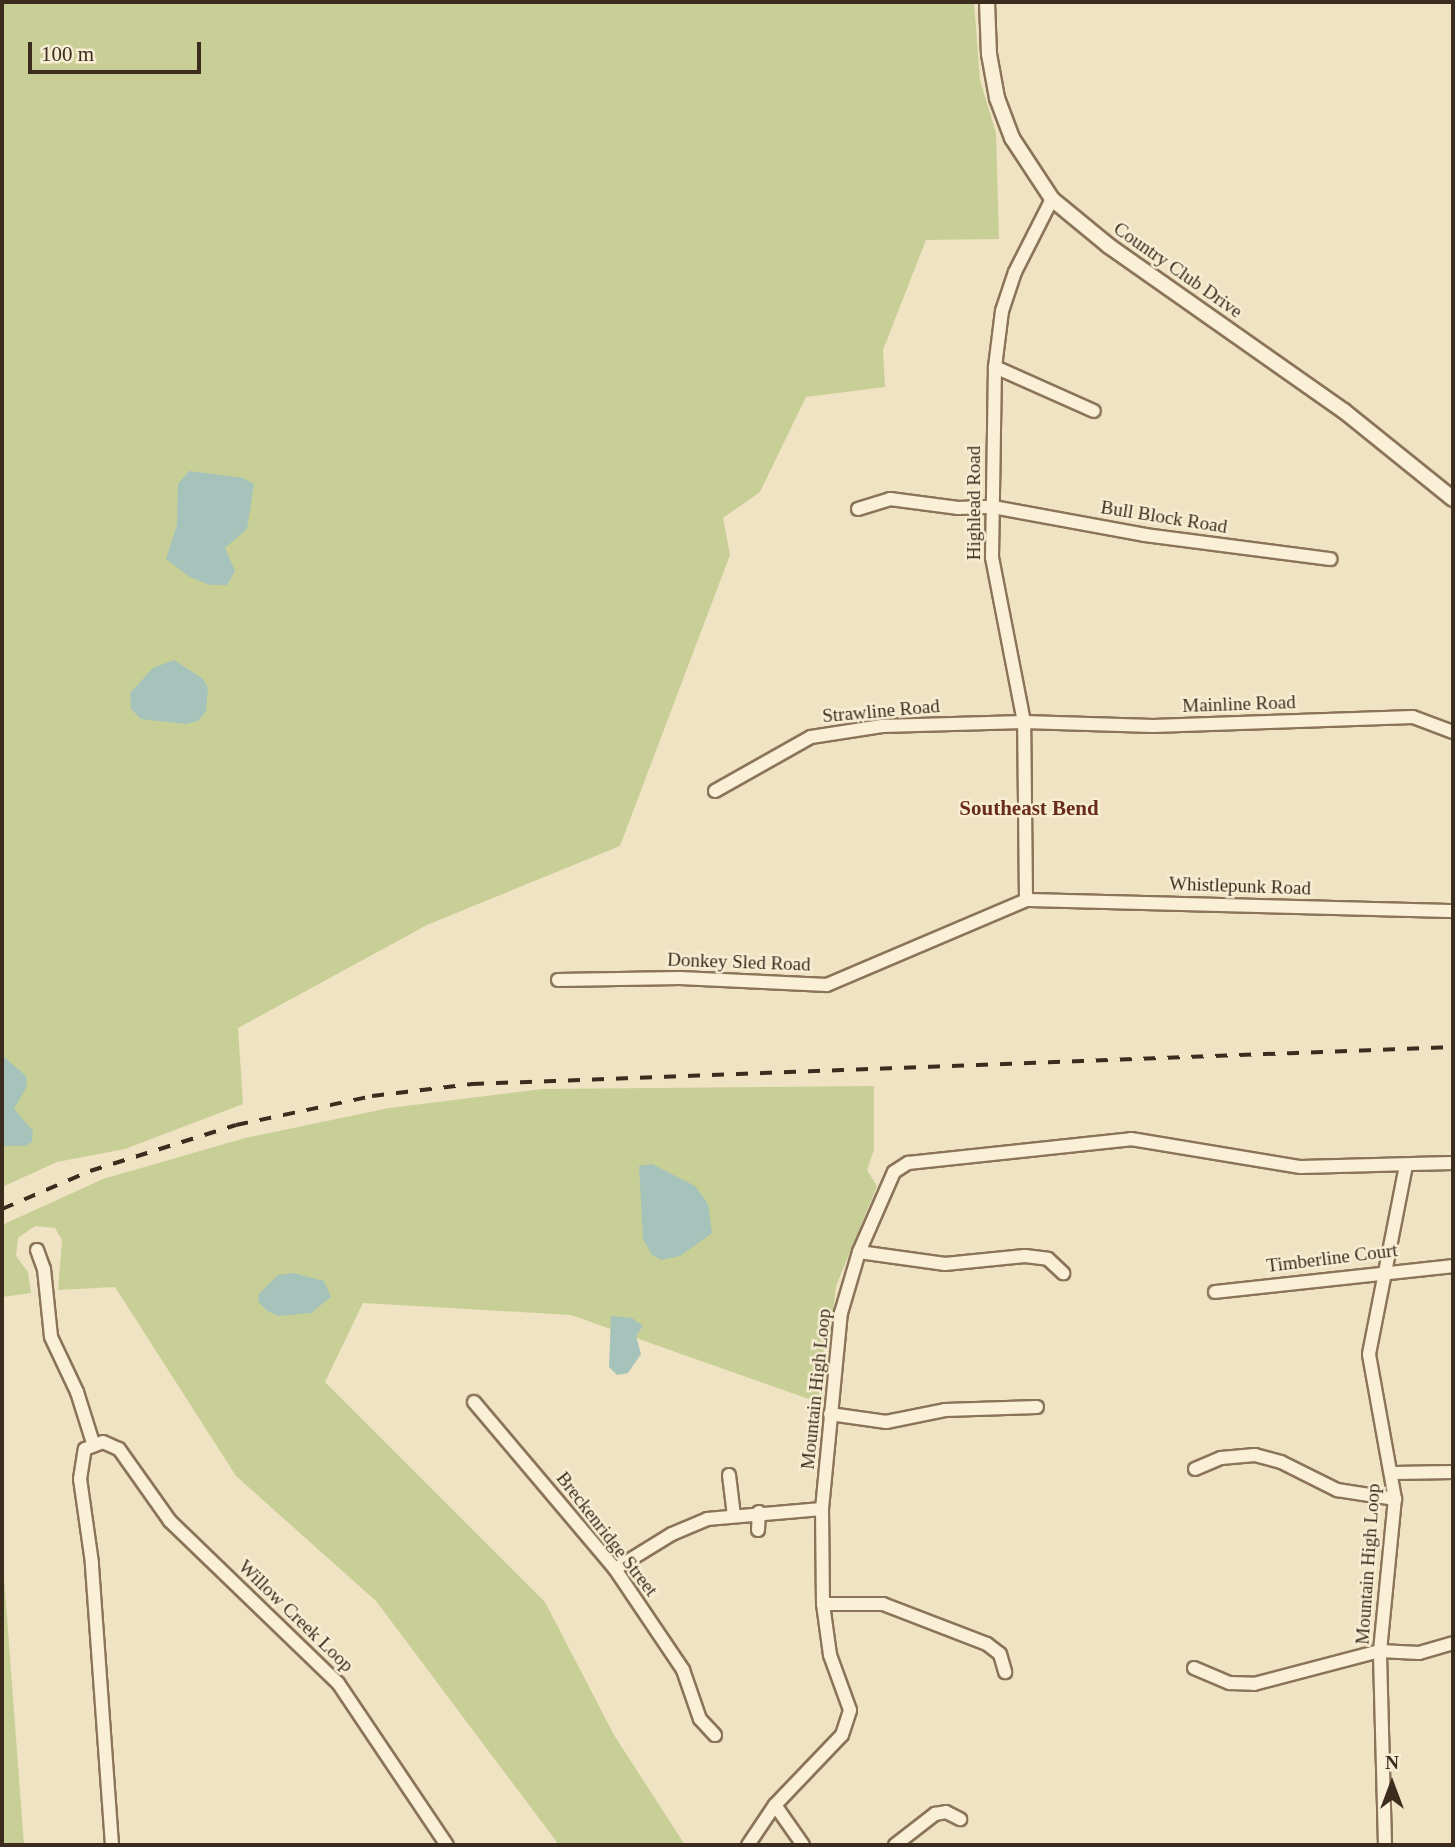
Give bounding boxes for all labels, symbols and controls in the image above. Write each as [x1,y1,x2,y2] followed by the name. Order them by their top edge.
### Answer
[32,28,205,72] scale bar
[41,42,94,66] text: 100 m
[1109,217,1247,323] street label: Country Club Drive
[963,446,985,560] street label: Highlead Road
[1099,496,1229,538] street label: Bull Block Road
[1182,691,1296,717] street label: Mainline Road
[821,695,941,727] street label: Strawline Road
[959,795,1099,821] district label: Southeast Bend
[1169,872,1311,900] street label: Whistlepunk Road
[667,948,811,976] street label: Donkey Sled Road
[1265,1239,1399,1277] street label: Timberline Court
[796,1308,836,1470] street label: Mountain High Loop
[551,1467,663,1601] street label: Breckenridge Street
[1351,1483,1385,1645] street label: Mountain High Loop
[234,1555,358,1677] street label: Willow Creek Loop
[1357,1749,1427,1819] north arrow
[1385,1752,1399,1773] text: N

